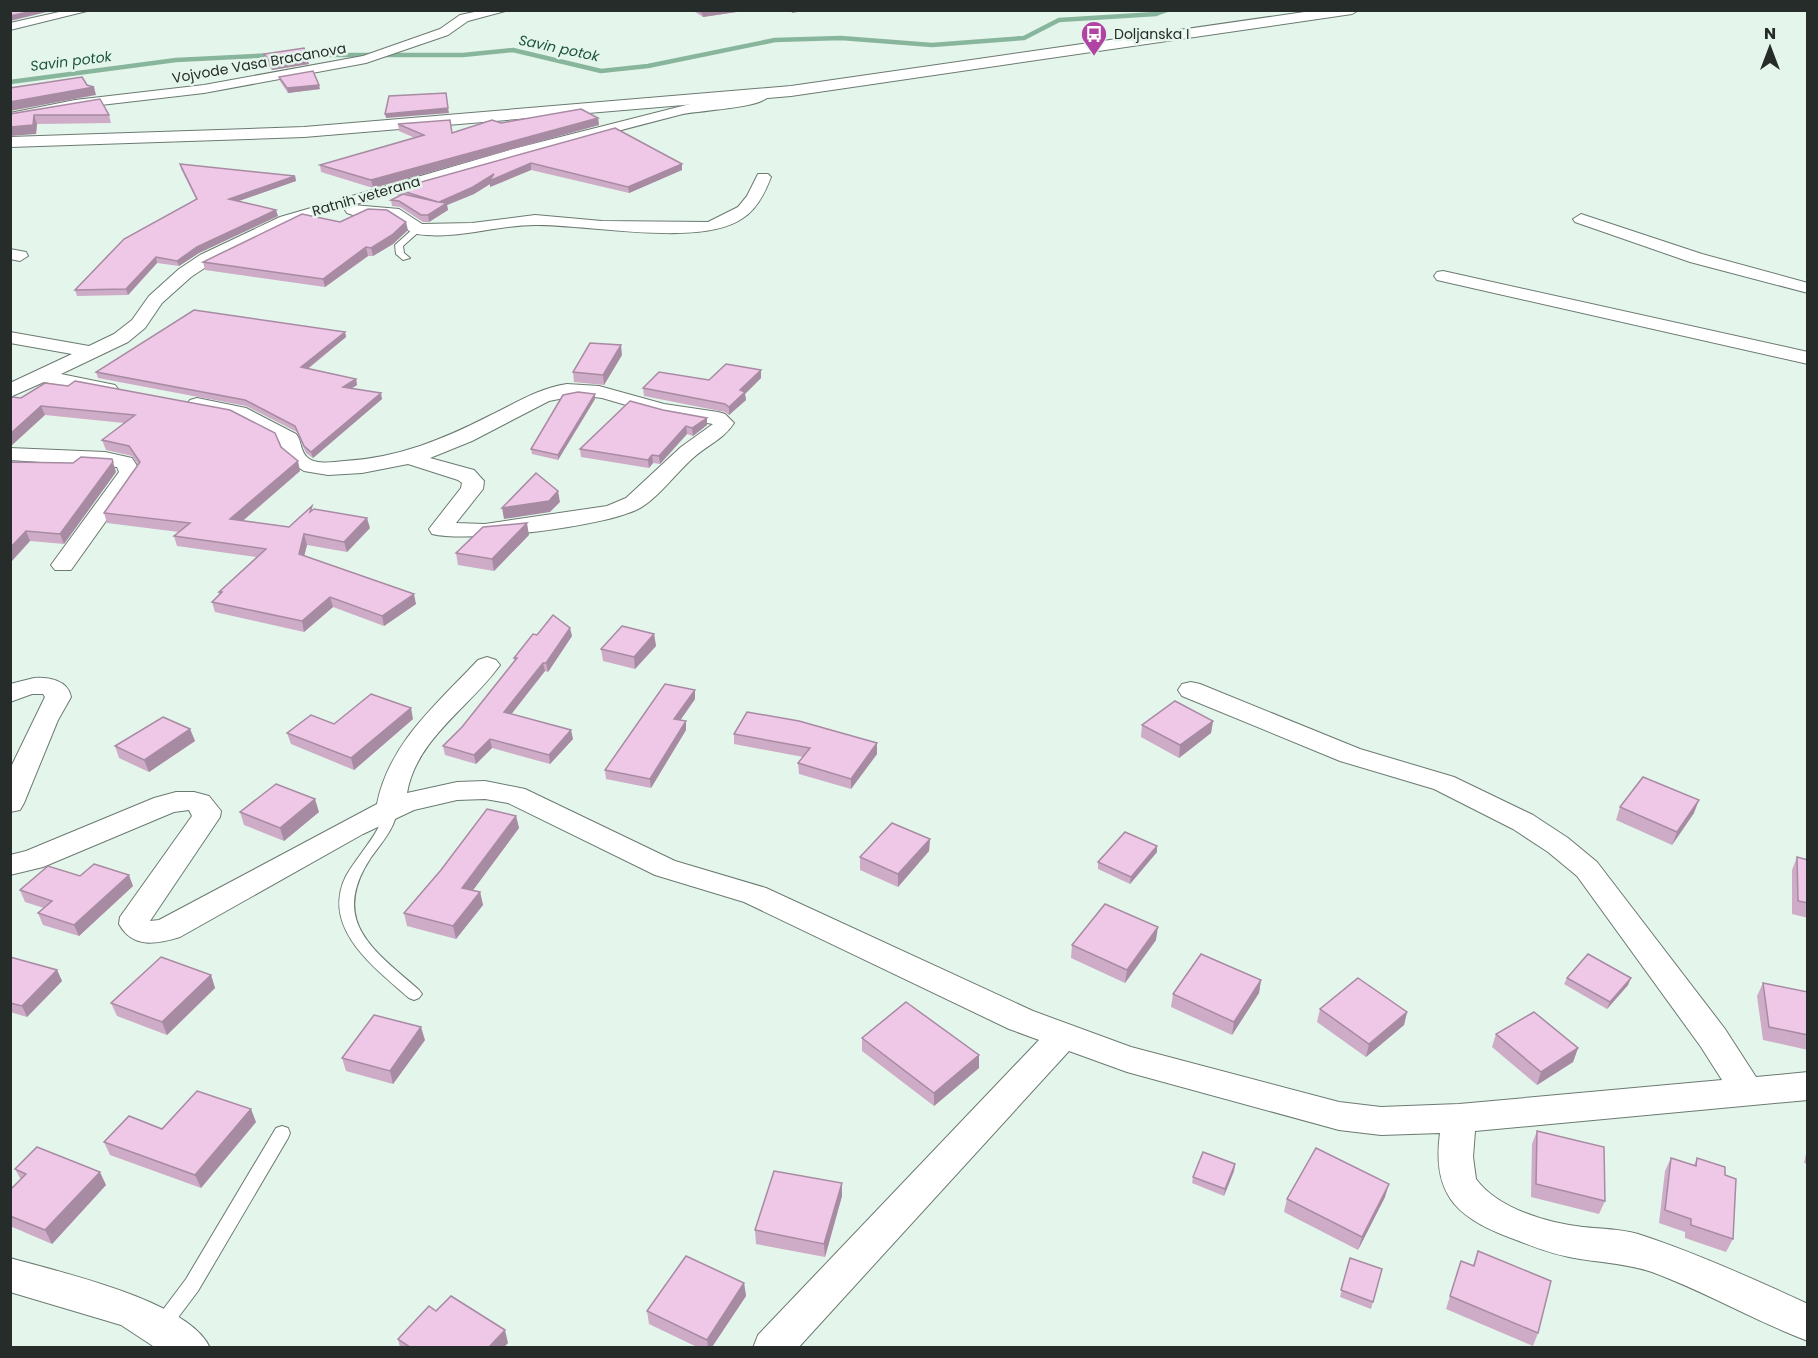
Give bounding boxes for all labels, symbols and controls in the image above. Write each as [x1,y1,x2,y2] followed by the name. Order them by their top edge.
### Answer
[1740,18,1800,78] north arrow
[1079,19,1109,57] bus stop icon: Doljanska I
[1764,22,1776,45] text: N
[1114,24,1189,44] place label: Doljanska I
[517,30,602,66] water label: Savin potok
[170,38,348,88] street label: Vojvode Vasa Bracanova
[29,46,114,76] water label: Savin potok
[310,171,422,221] street label: Ratnih veterana

